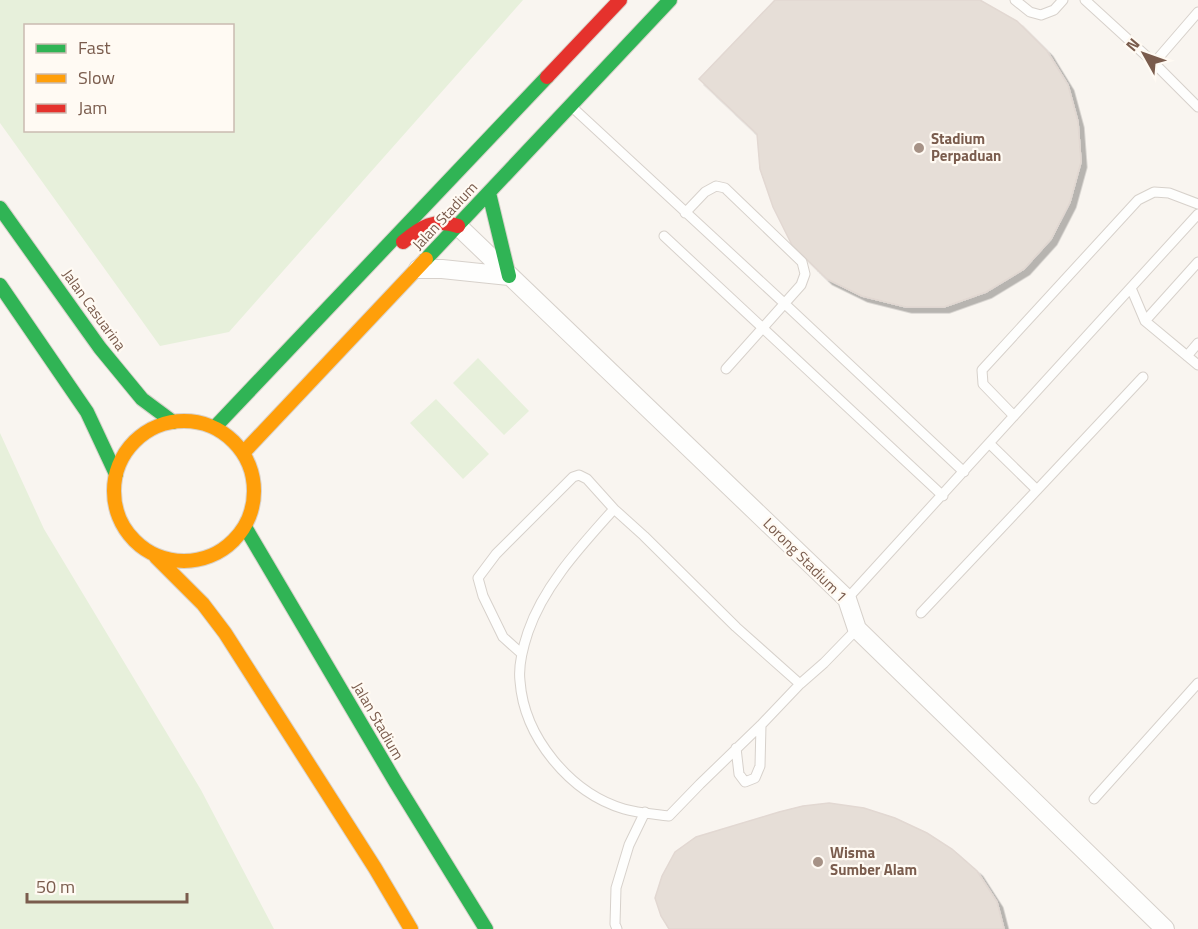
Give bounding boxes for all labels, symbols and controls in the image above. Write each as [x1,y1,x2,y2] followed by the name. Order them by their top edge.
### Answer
[24,24,234,132] legend
[1114,24,1174,84] north arrow
[1120,32,1145,56] text: N
[78,34,111,61] text: Fast
[78,64,115,91] text: Slow
[78,94,107,121] text: Jam
[931,127,1001,167] place label: Stadium Perpaduan
[912,141,926,155] marker: Stadium Perpaduan
[407,176,483,255] street label: Jalan Stadium
[57,264,132,356] street label: Jalan Casuarina
[758,512,853,607] street label: Lorong Stadium 1
[347,677,410,764] street label: Jalan Stadium
[830,841,917,881] place label: Wisma Sumber Alam
[811,855,825,869] marker: Wisma Sumber Alam
[27,866,188,904] scale bar
[36,873,75,900] text: 50 m

